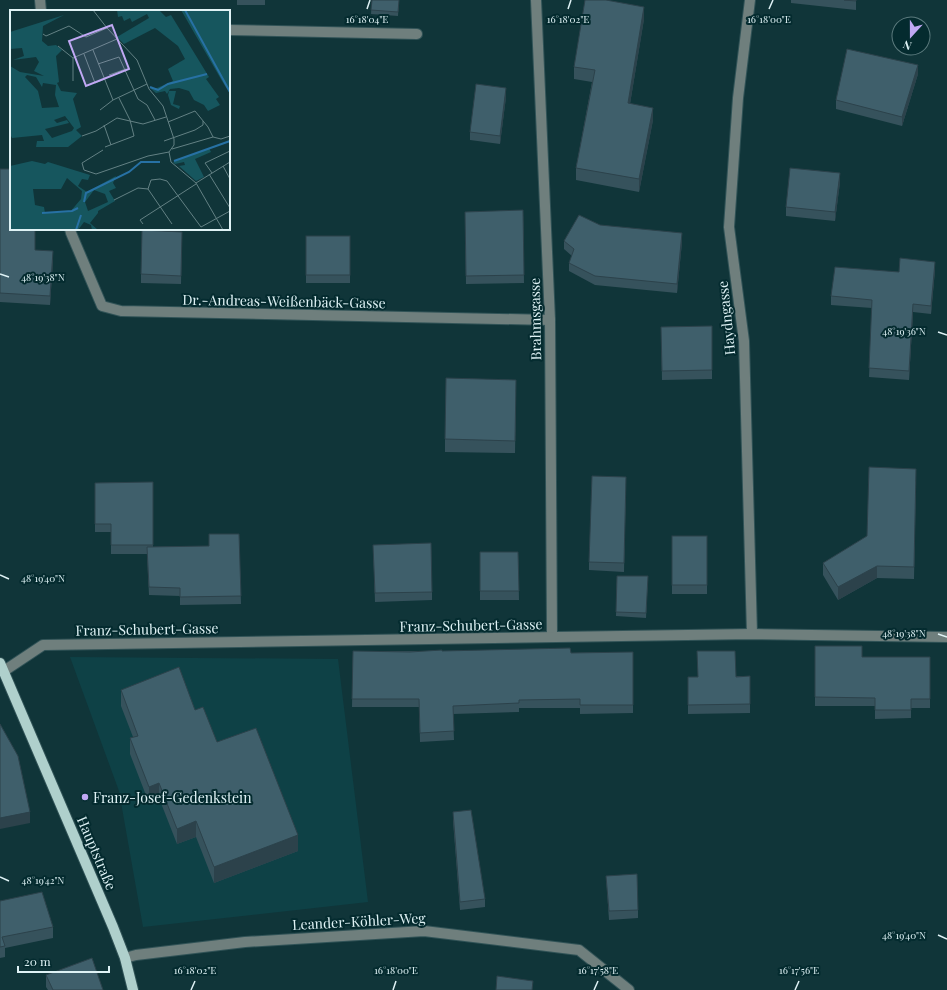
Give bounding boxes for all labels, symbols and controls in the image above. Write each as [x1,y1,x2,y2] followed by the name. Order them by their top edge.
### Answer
[10,10,230,230] inset map
[346,12,388,26] text: 16°18'04"E
[547,12,589,26] text: 16°18'02"E
[747,12,791,26] text: 16°18'00"E
[891,16,931,56] north arrow
[901,37,914,54] text: N
[21,270,65,284] text: 48°19'38"N
[525,278,545,360] street label: Brahmsgasse
[713,280,739,356] street label: Haydngasse
[182,290,386,312] street label: Dr.-Andreas-Weißenbäck-Gasse
[882,324,926,338] text: 48°19'36"N
[21,571,65,585] text: 48°19'40"N
[399,614,543,636] street label: Franz-Schubert-Gasse
[75,618,219,640] street label: Franz-Schubert-Gasse
[882,626,926,640] text: 48°19'38"N
[93,788,252,807] place label: Franz-Josef-Gedenkstein
[80,792,90,802] marker: Franz-Josef-Gedenkstein
[73,813,121,893] street label: Hauptstraße
[22,873,64,887] text: 48°19'42"N
[292,908,427,934] street label: Leander-Köhler-Weg
[882,928,926,942] text: 48°19'40"N
[18,948,109,974] scale bar
[24,953,51,969] text: 20 m
[174,963,216,977] text: 16°18'02"E
[374,963,418,977] text: 16°18'00"E
[578,963,618,977] text: 16°17'58"E
[779,963,819,977] text: 16°17'56"E

